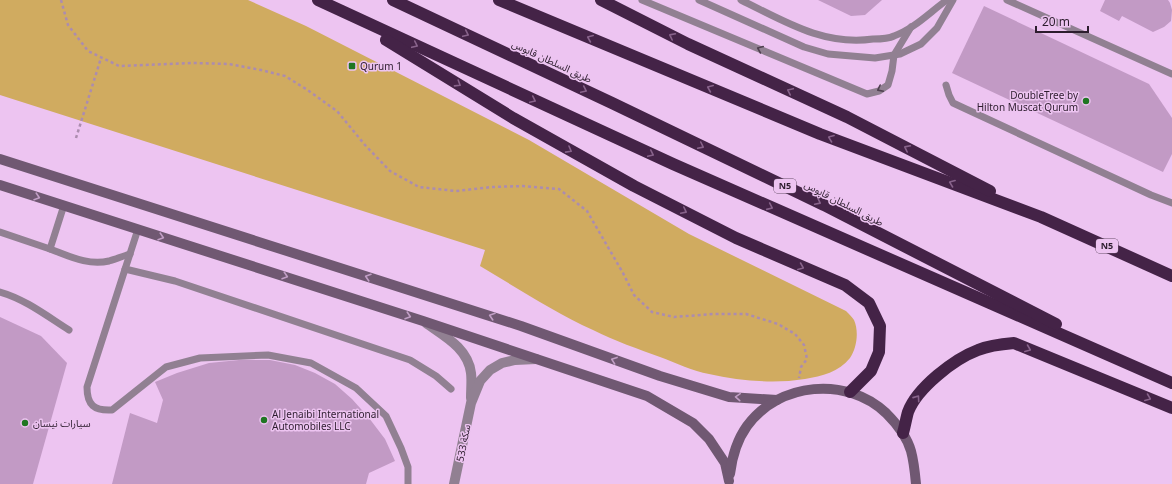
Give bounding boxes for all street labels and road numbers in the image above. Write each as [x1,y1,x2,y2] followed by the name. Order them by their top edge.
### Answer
[510,36,595,86] street label: طريق السلطان قابوس
[802,177,886,229] street label: طريق السلطان قابوس
[774,179,796,193] road number: N5
[1096,239,1118,253] road number: N5
[453,423,473,463] street label: سكة 533

